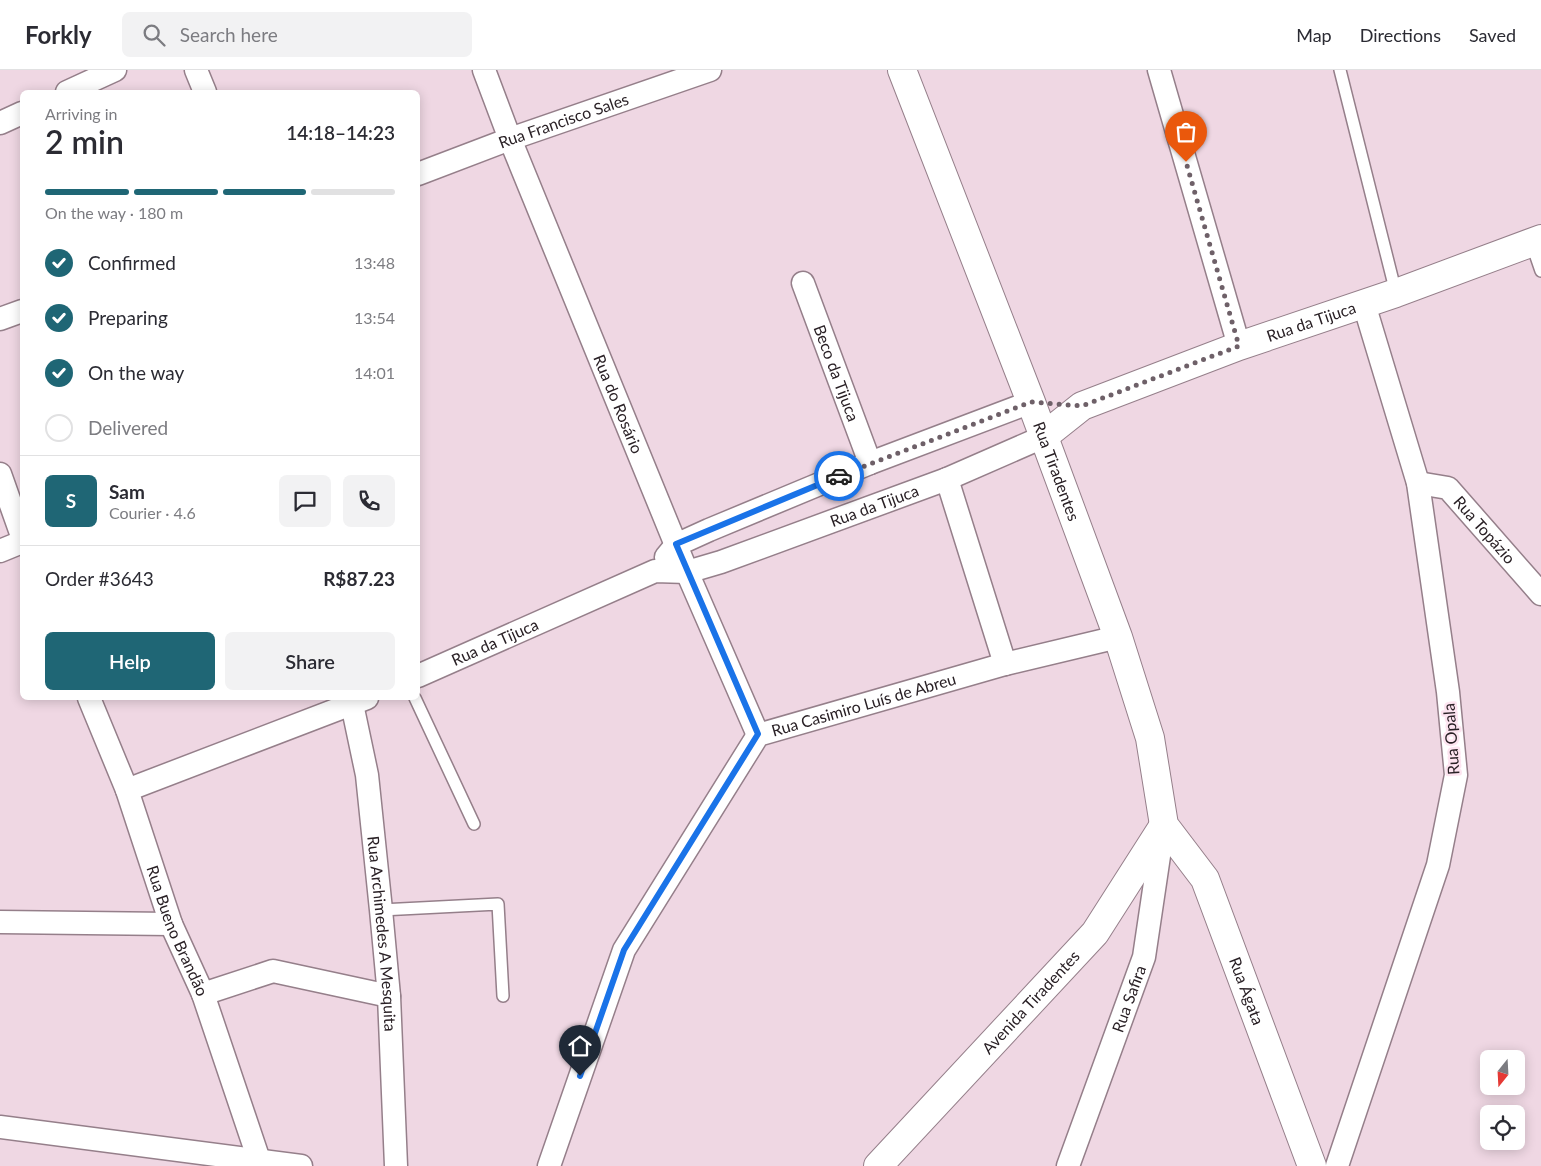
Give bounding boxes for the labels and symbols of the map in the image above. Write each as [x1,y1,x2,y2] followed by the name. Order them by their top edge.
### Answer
[496,89,631,152] street label: Rua Francisco Sales
[1165,111,1207,162] pin
[1264,297,1358,345] street label: Rua da Tijuca
[810,322,864,424] street label: Beco da Tijuca
[590,352,647,456] street label: Rua do Rosário
[1030,419,1084,523] street label: Rua Tiradentes
[814,451,864,501] courier
[827,480,921,530] street label: Rua da Tijuca
[1450,492,1520,567] street label: Rua Topázio
[448,614,541,669] street label: Rua da Tijuca
[769,669,958,740] street label: Rua Casimiro Luís de Abreu
[1439,702,1462,776] street label: Rua Opala
[364,835,400,1032] street label: Rua Archimedes A Mesquita
[143,863,213,999] street label: Rua Bueno Brandão
[978,946,1083,1057] street label: Avenida Tiradentes
[1226,954,1268,1027] street label: Rua Ágata
[1107,962,1149,1035] street label: Rua Safira
[559,1025,601,1076] pin
[1480,1050,1525,1095] north arrow

